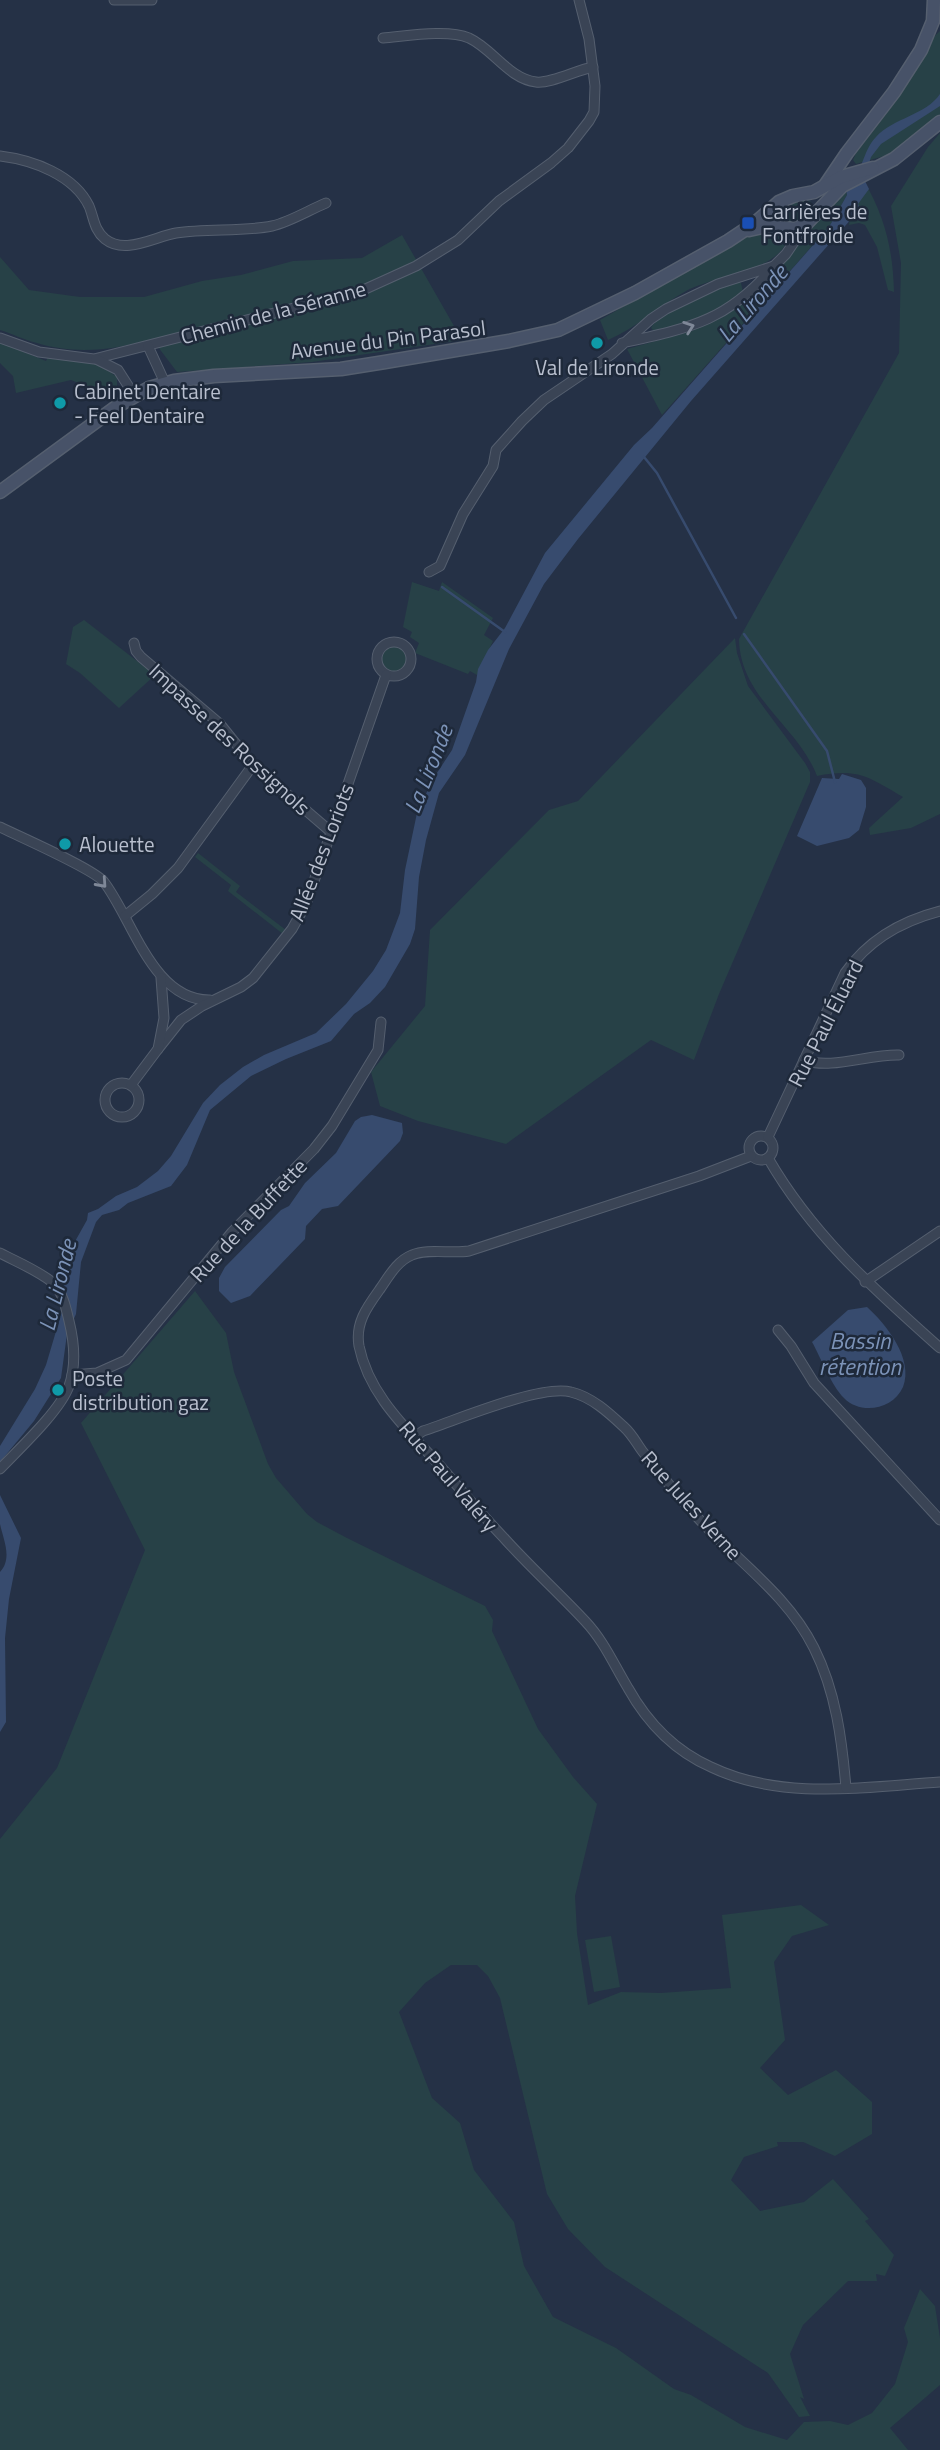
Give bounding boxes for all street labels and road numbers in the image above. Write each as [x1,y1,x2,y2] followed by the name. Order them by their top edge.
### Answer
[177,272,369,352] street label: Chemin de la Séranne
[289,311,487,367] street label: Avenue du Pin Parasol
[142,655,318,823] street label: Impasse des Rossignols
[280,778,362,926] street label: Allée des Loriots
[779,954,871,1092] street label: Rue Paul Éluard
[182,1151,314,1289] street label: Rue de la Buffette
[392,1414,506,1538] street label: Rue Paul Valéry
[634,1443,750,1567] street label: Rue Jules Verne

